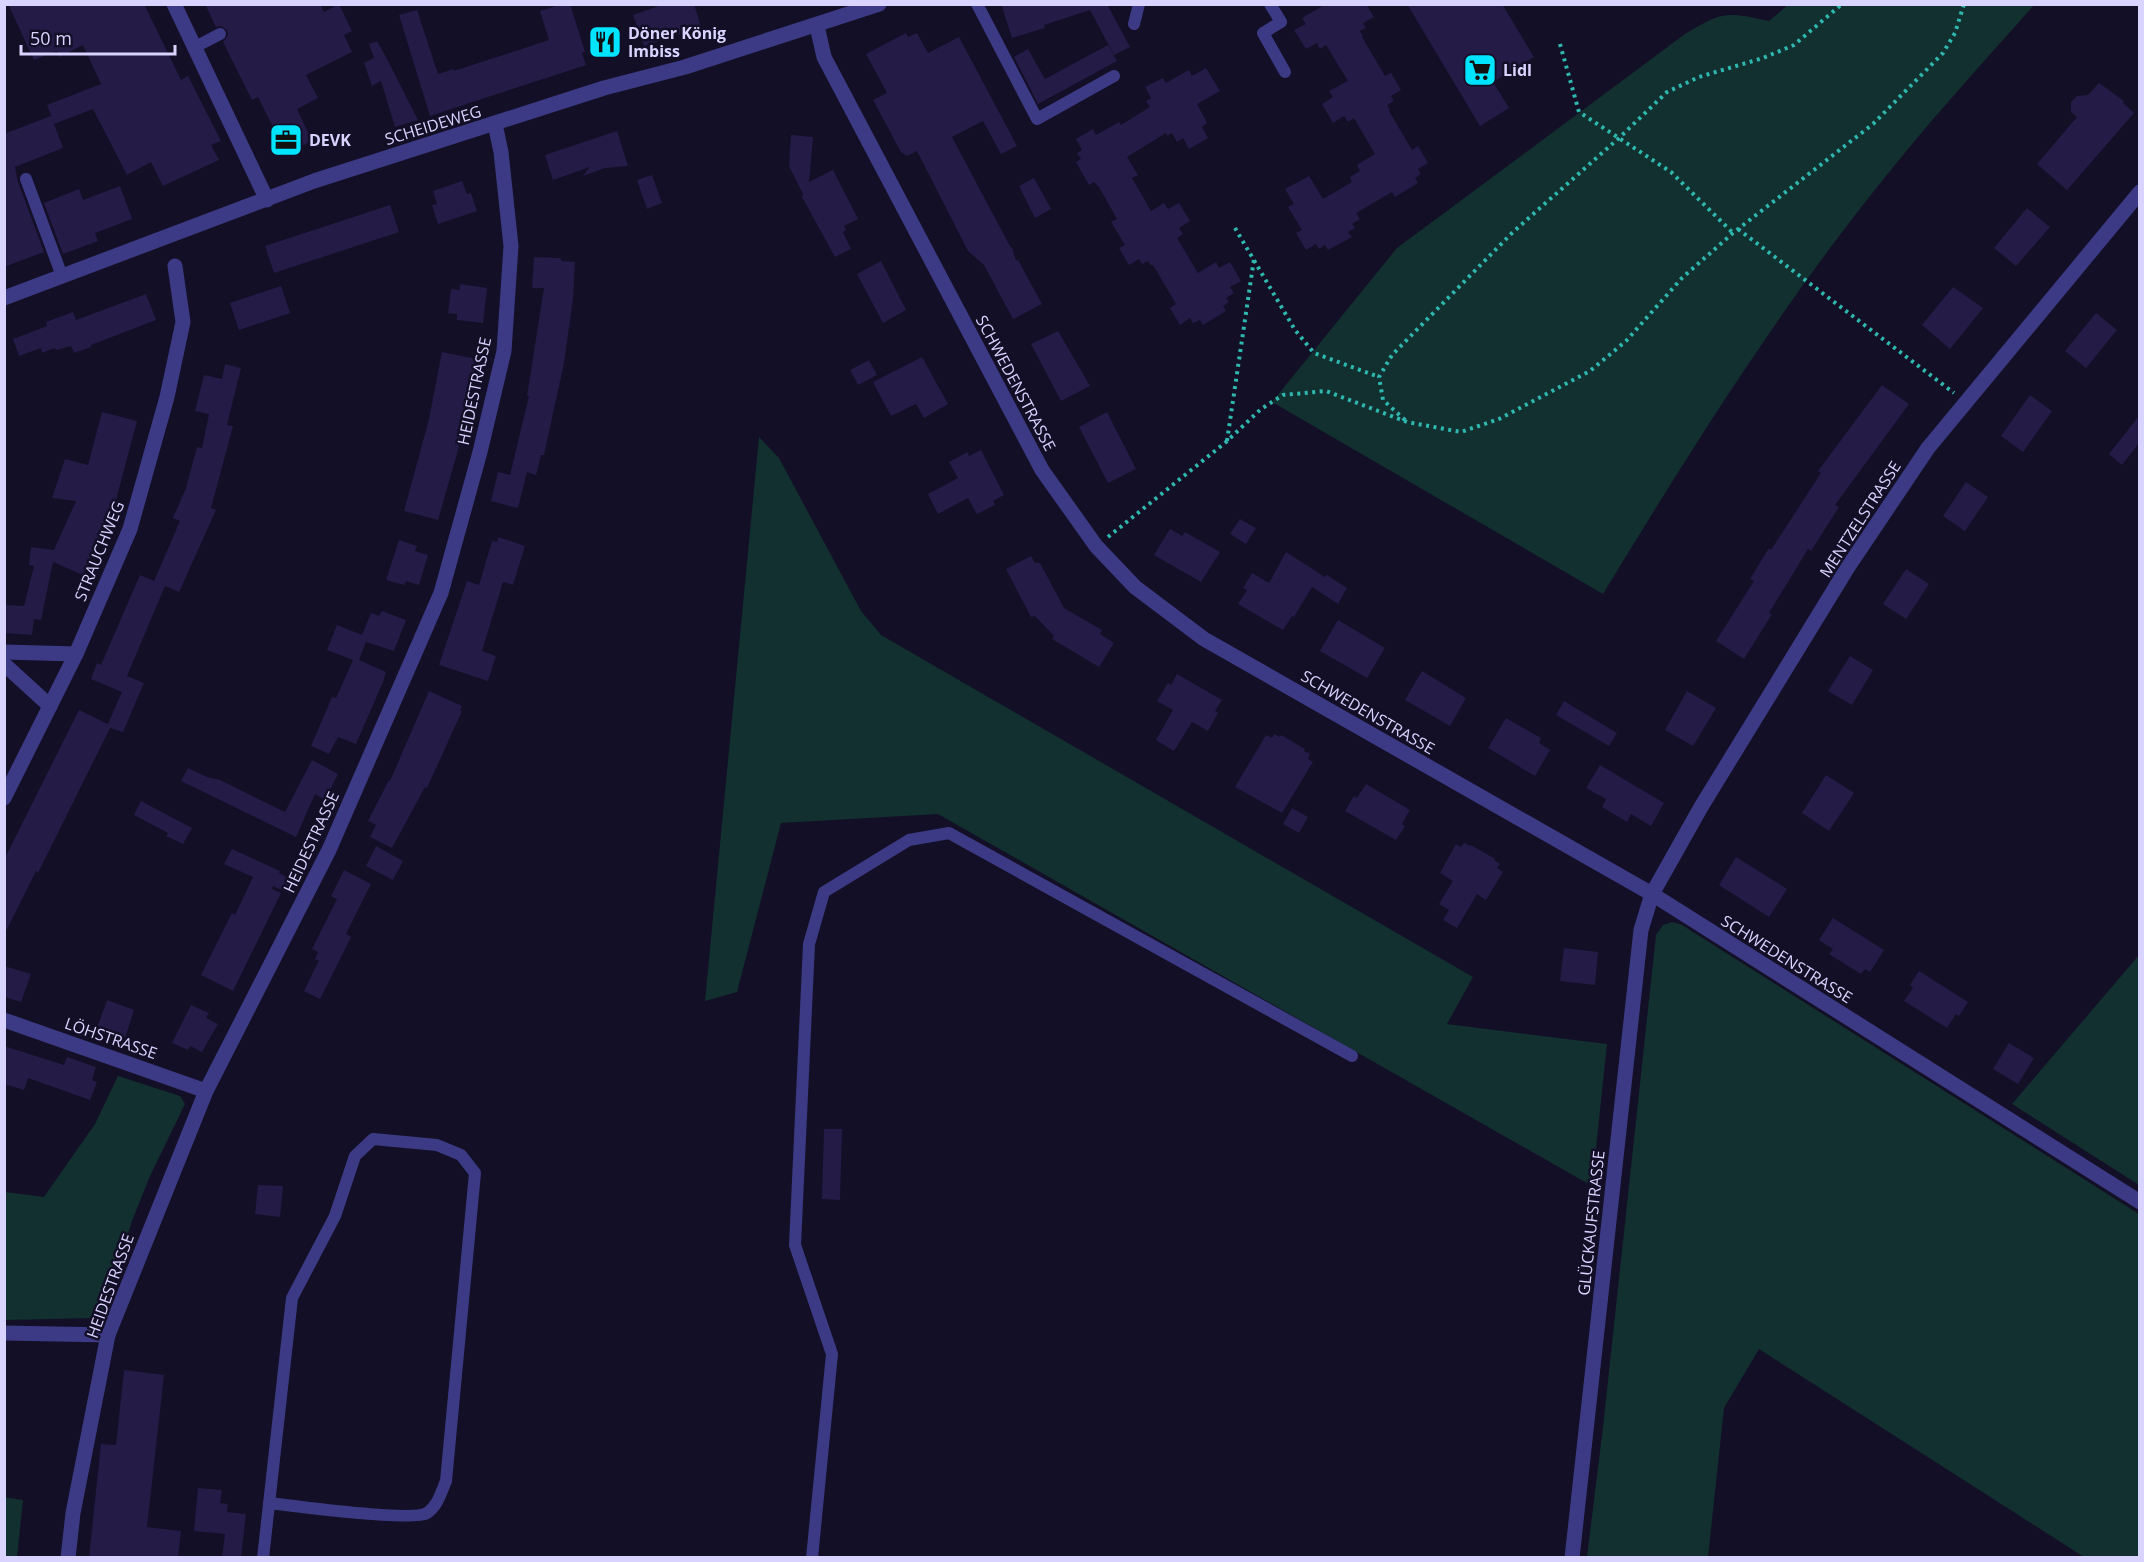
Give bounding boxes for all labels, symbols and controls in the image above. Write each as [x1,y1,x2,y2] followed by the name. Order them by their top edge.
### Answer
[21,18,176,56] scale bar
[628,22,726,62] place label: Döner König Imbiss
[587,24,623,60] restaurant icon: Döner König Imbiss
[30,26,72,50] text: 50 m
[1462,52,1498,88] supermarket icon: Lidl
[1503,59,1532,81] place label: Lidl
[382,100,484,150] street label: SCHEIDEWEG
[268,122,304,158] office icon: DEVK
[309,129,351,151] place label: DEVK
[971,311,1061,455] street label: SCHWEDENSTRASSE
[452,335,496,447] street label: HEIDESTRASSE
[1814,457,1906,581] street label: MENTZELSTRASSE
[69,498,129,604] street label: STRAUCHWEG
[1297,665,1439,759] street label: SCHWEDENSTRASSE
[278,788,344,896] street label: HEIDESTRASSE
[1717,910,1857,1008] street label: SCHWEDENSTRASSE
[62,1012,160,1064] street label: LÖHSTRASSE
[1572,1149,1610,1297] street label: GLÜCKAUFSTRASSE
[81,1231,139,1341] street label: HEIDESTRASSE

